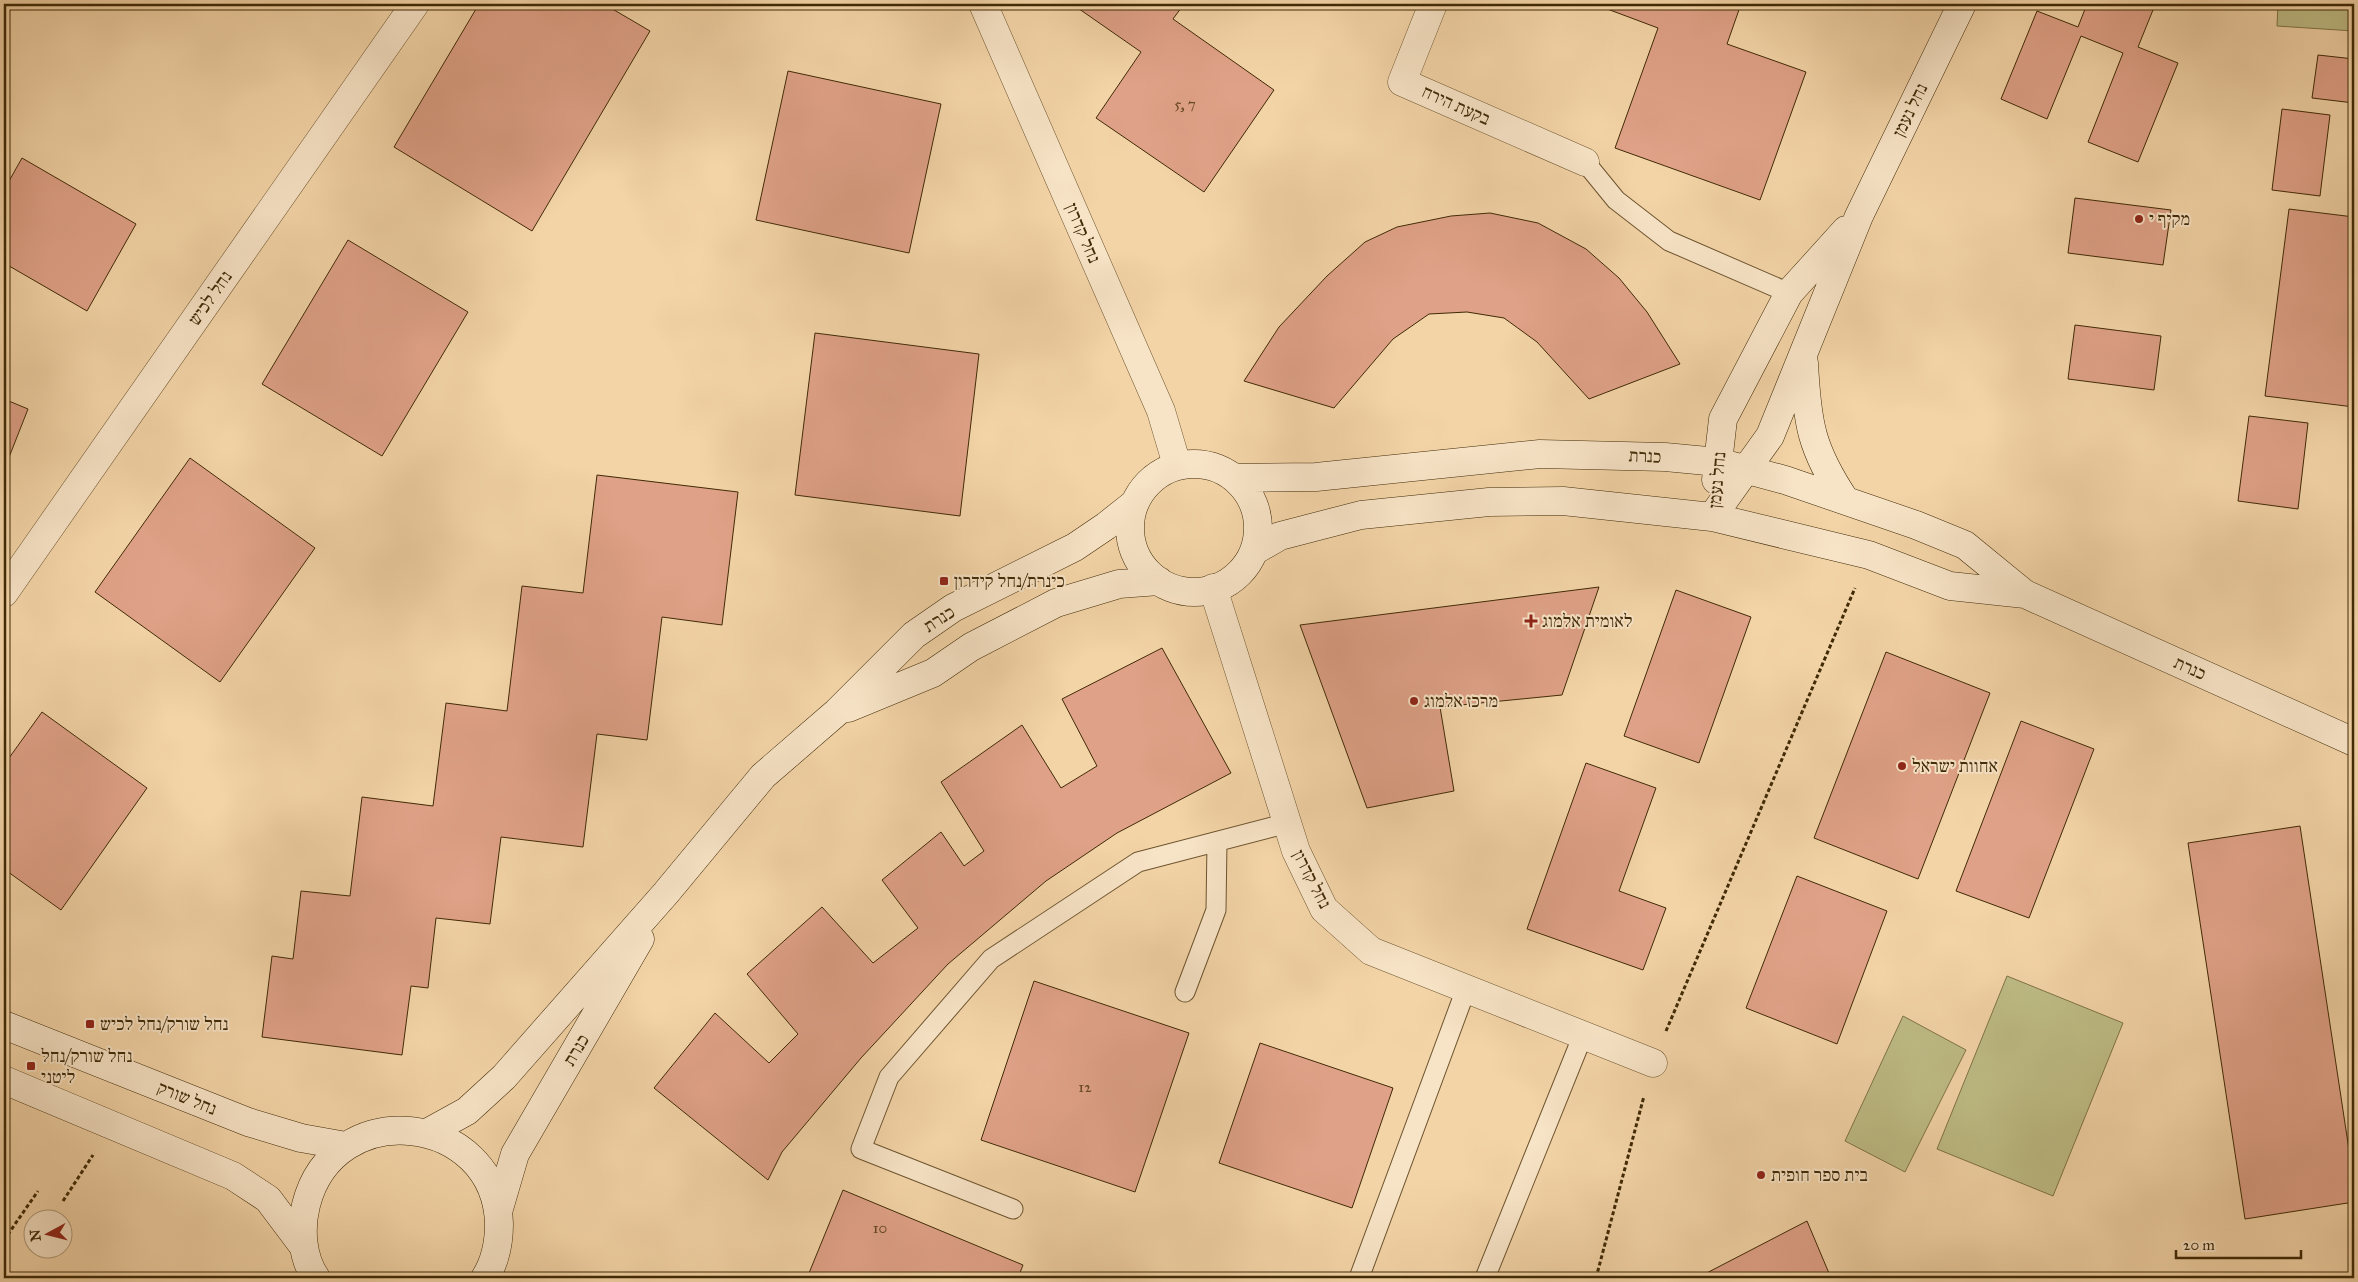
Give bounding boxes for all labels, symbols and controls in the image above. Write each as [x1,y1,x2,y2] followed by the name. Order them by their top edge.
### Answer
[1418,80,1494,130] street label: בקעת הירח
[1888,80,1932,140] street label: נחל נעמן
[1174,95,1196,113] house number: 5, 7
[1061,200,1105,266] street label: נחל קדרון
[2149,208,2190,230] place label: מקיף י
[2133,213,2145,225] marker: מקיף י
[183,266,237,330] street label: נחל לכיש
[1628,444,1662,468] street label: כנרת
[1704,451,1730,509] street label: נחל נעמן
[954,570,1065,592] place label: כינרת/נחל קידרון
[938,575,950,587] marker: כינרת/נחל קידרון
[919,601,959,637] street label: כנרת
[1542,610,1633,632] place label: לאומית אלמוג
[1524,614,1538,628] marker: לאומית אלמוג
[2170,651,2210,685] street label: כנרת
[1424,690,1498,712] place label: מרכז אלמוג
[1408,695,1420,707] marker: מרכז אלמוג
[1912,755,1998,777] place label: אחוות ישראל
[1896,760,1908,772] marker: אחוות ישראל
[1288,846,1336,912] street label: נחל קדרון
[100,1013,229,1035] place label: נחל שורק/נחל לכיש
[84,1018,96,1030] marker: נחל שורק/נחל לכיש
[558,1030,594,1070] street label: כנרת
[41,1045,132,1088] place label: נחל שורק/נחל ליטני
[25,1060,37,1072] marker: נחל שורק/נחל ליטני
[154,1076,220,1120] street label: נחל שורק
[1078,1078,1092,1096] house number: 12
[1771,1164,1868,1186] place label: בית ספר חופית
[1755,1169,1767,1181] marker: בית ספר חופית
[22,1210,72,1260] north arrow
[873,1219,887,1237] house number: 10
[2176,1227,2300,1259] scale bar
[26,1228,45,1242] text: N
[2183,1236,2215,1254] text: 20 m

